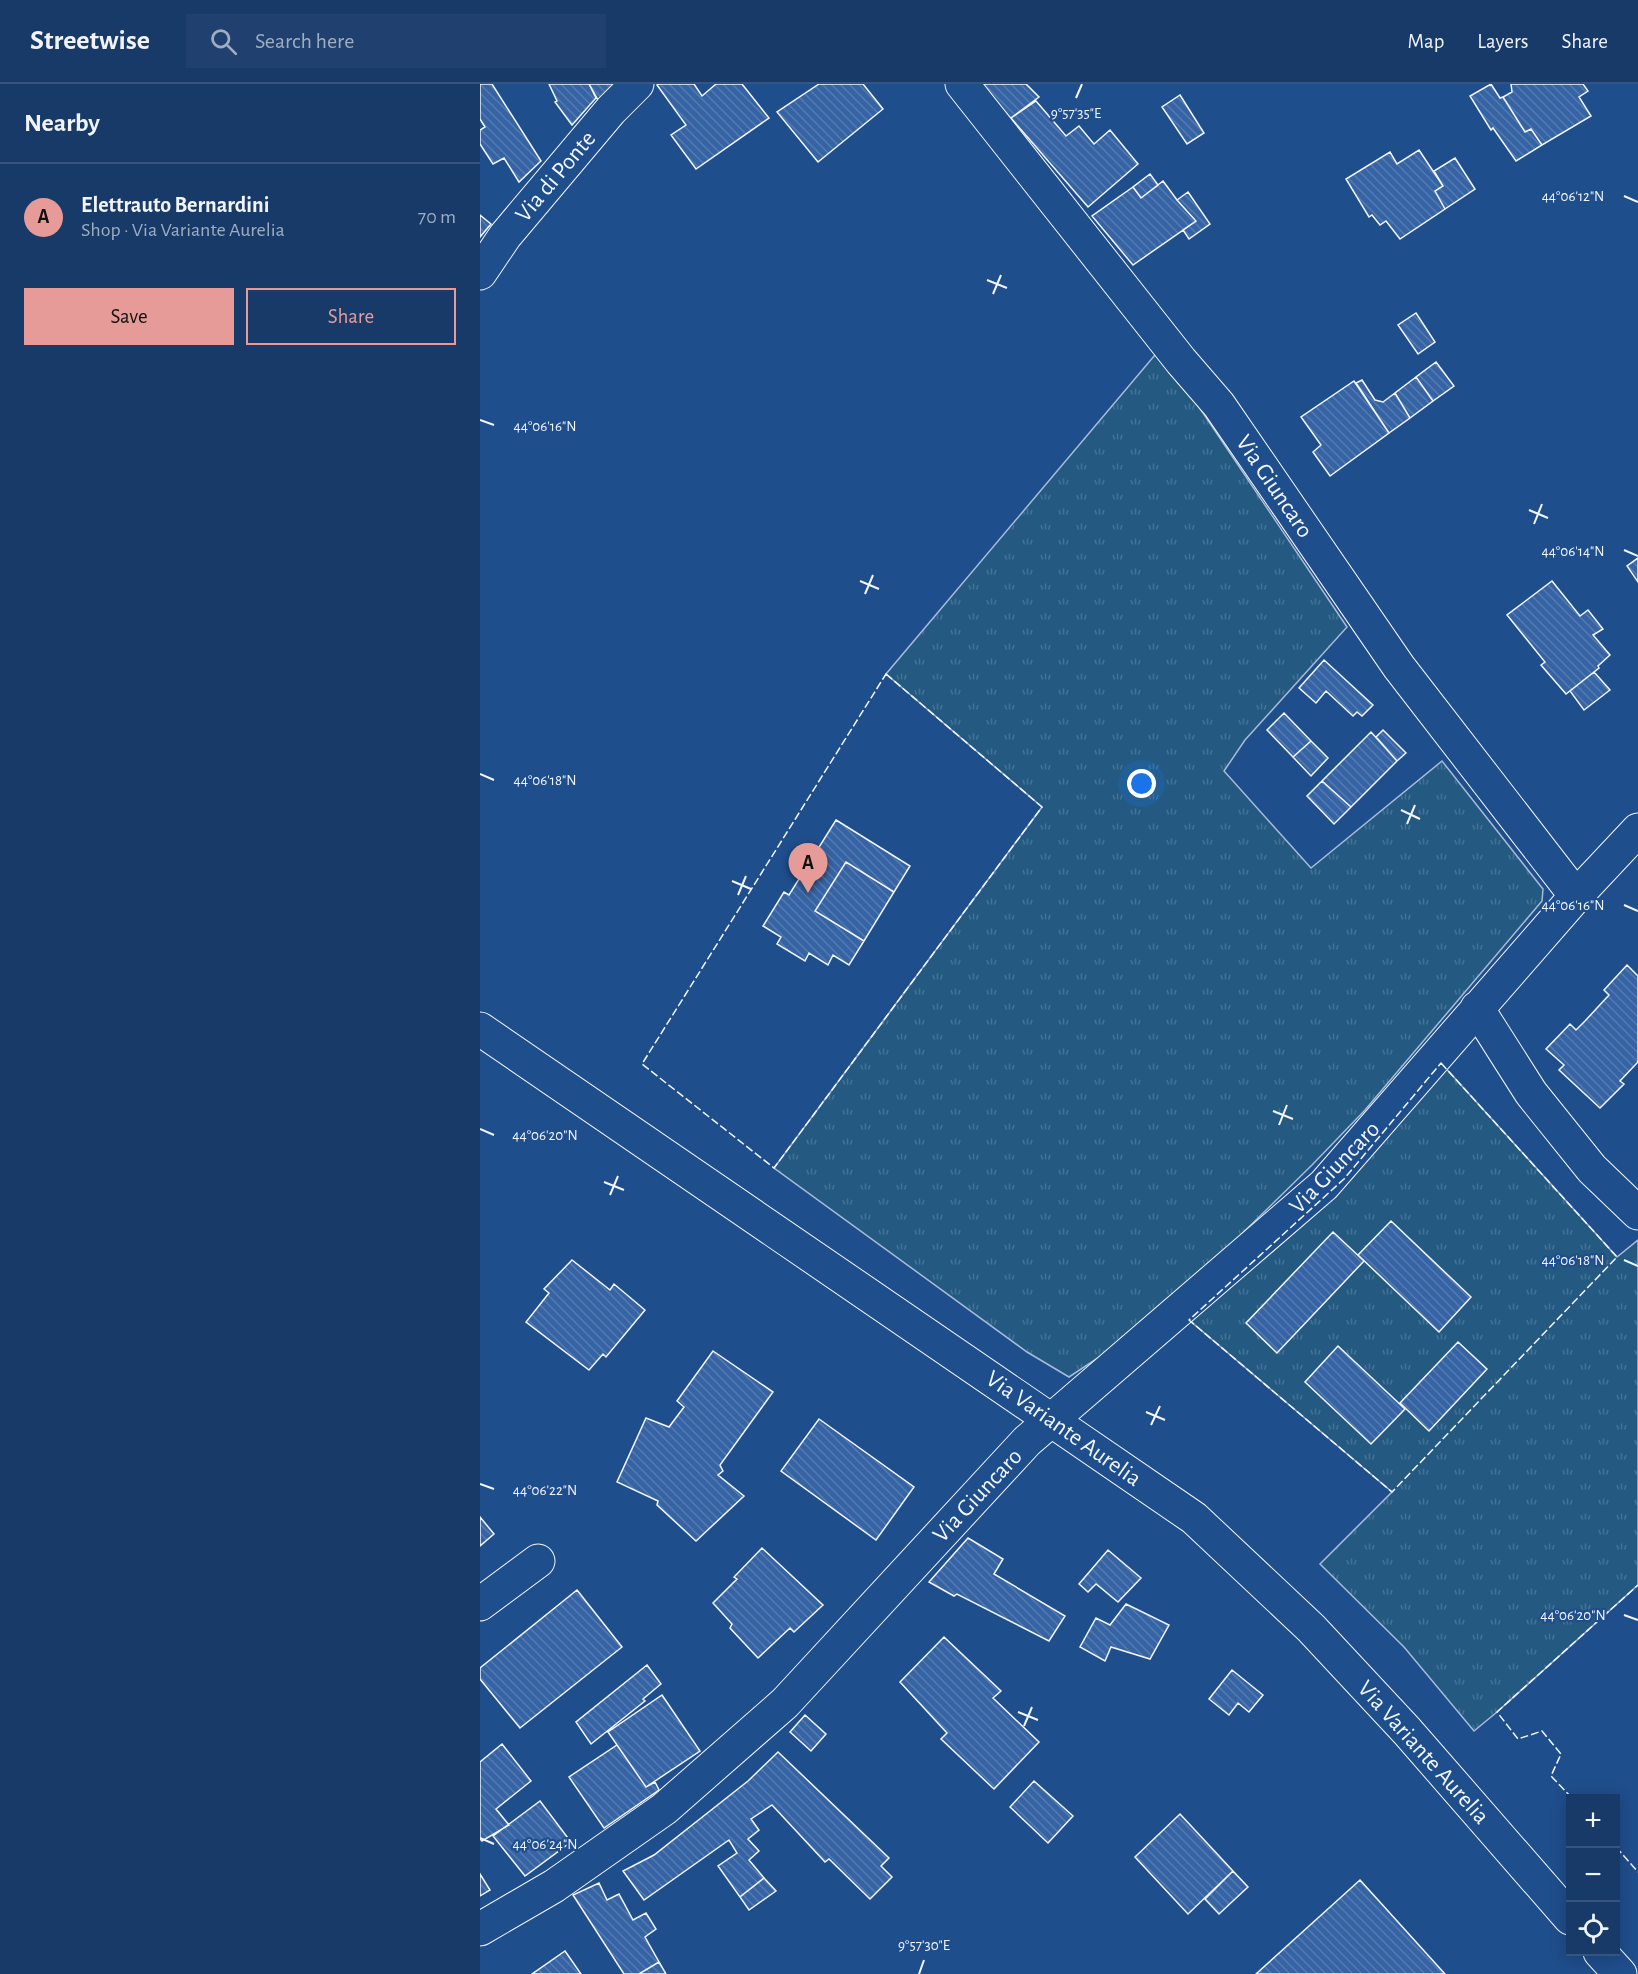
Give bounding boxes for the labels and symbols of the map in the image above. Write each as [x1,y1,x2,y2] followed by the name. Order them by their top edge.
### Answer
[1051,106,1101,121] text: 9°57'35"E
[511,127,600,227] street label: Via di Ponte
[1542,189,1604,204] text: 44°06'12"N
[514,419,576,434] text: 44°06'16"N
[1231,431,1317,542] street label: Via Giuncaro
[1541,544,1605,559] text: 44°06'14"N
[1127,769,1156,798] your location
[513,773,577,788] text: 44°06'18"N
[788,844,828,893] pin: A
[1542,898,1604,913] text: 44°06'16"N
[1285,1117,1384,1219] street label: Via Giuncaro
[512,1128,578,1143] text: 44°06'20"N
[1541,1253,1605,1268] text: 44°06'18"N
[981,1366,1146,1491] street label: Via Variante Aurelia
[929,1444,1027,1547] street label: Via Giuncaro
[513,1483,577,1498] text: 44°06'22"N
[1540,1608,1606,1623] text: 44°06'20"N
[1353,1676,1494,1829] street label: Via Variante Aurelia
[513,1837,577,1852] text: 44°06'24"N
[898,1938,950,1953] text: 9°57'30"E

